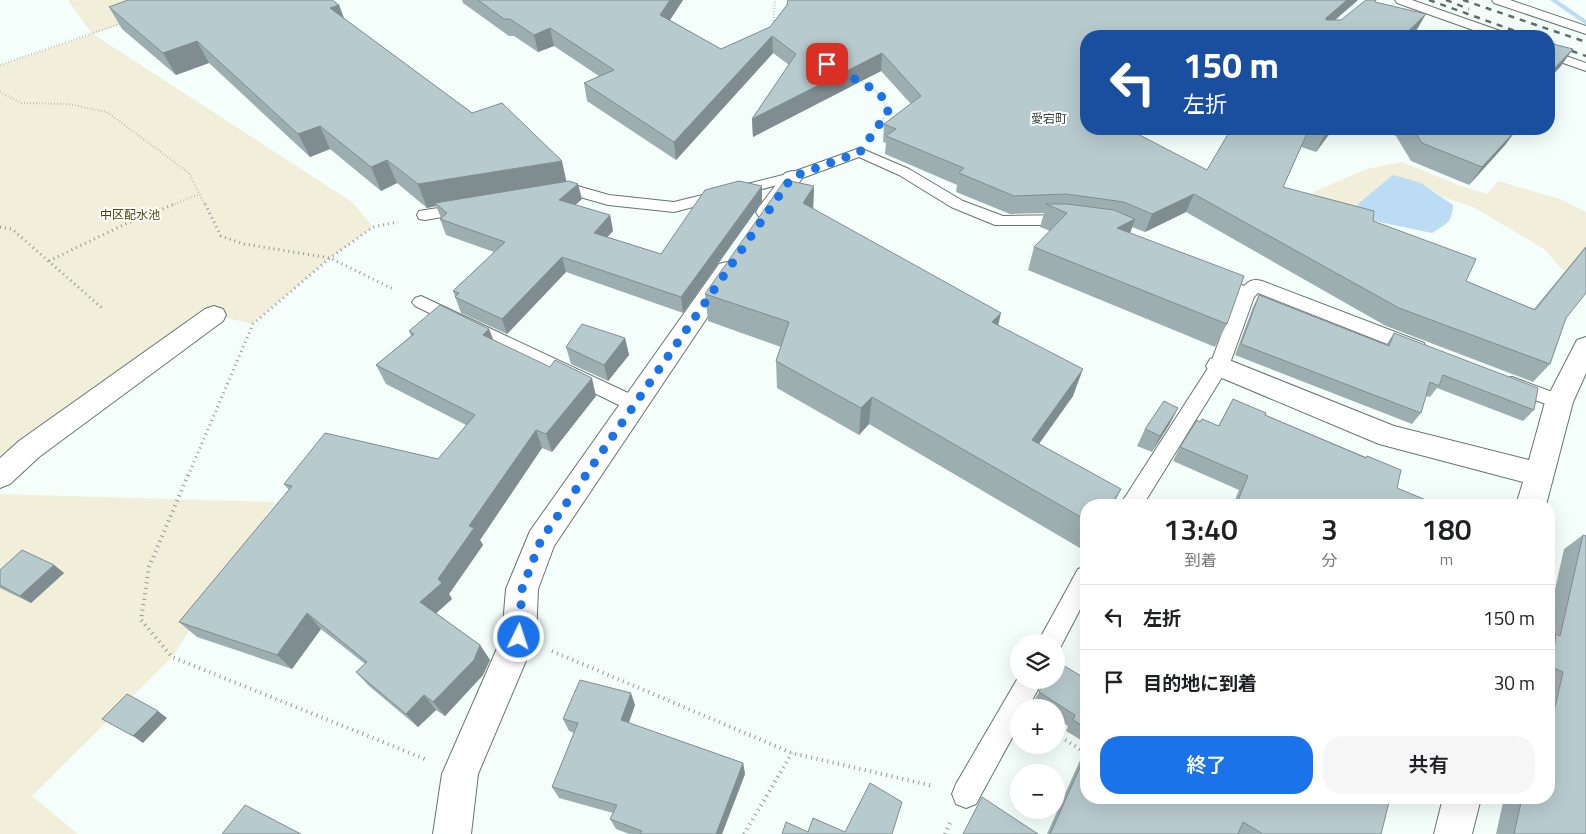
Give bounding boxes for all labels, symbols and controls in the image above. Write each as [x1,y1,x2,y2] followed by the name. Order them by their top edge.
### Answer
[1183,38,1279,92] text: 150 m
[806,43,848,85] pin
[813,50,841,78] icon: arrive
[1100,50,1165,115] icon: left
[1183,87,1227,121] text: 左折
[1031,109,1067,128] district label: 愛宕町
[100,205,160,224] park label: 中区配水池
[1163,506,1238,552] text: 13:40
[1321,506,1338,552] text: 3
[1421,506,1472,552] text: 180
[1440,547,1453,571] text: m
[1185,548,1217,572] text: 到着
[1321,548,1337,572] text: 分
[1100,603,1128,631] icon: left
[1143,603,1181,632] text: 左折
[1483,603,1535,632] text: 150 m
[492,610,544,662] position arrow
[1010,634,1065,819] map controls
[1010,634,1065,689] button: layers
[1100,668,1128,696] icon: arrive
[1143,668,1257,697] text: 目的地に到着
[1494,668,1535,697] text: 30 m
[1010,699,1065,754] button: +
[1100,736,1313,794] button: 終了
[1323,736,1535,794] button: 共有
[1010,764,1065,819] button: −

